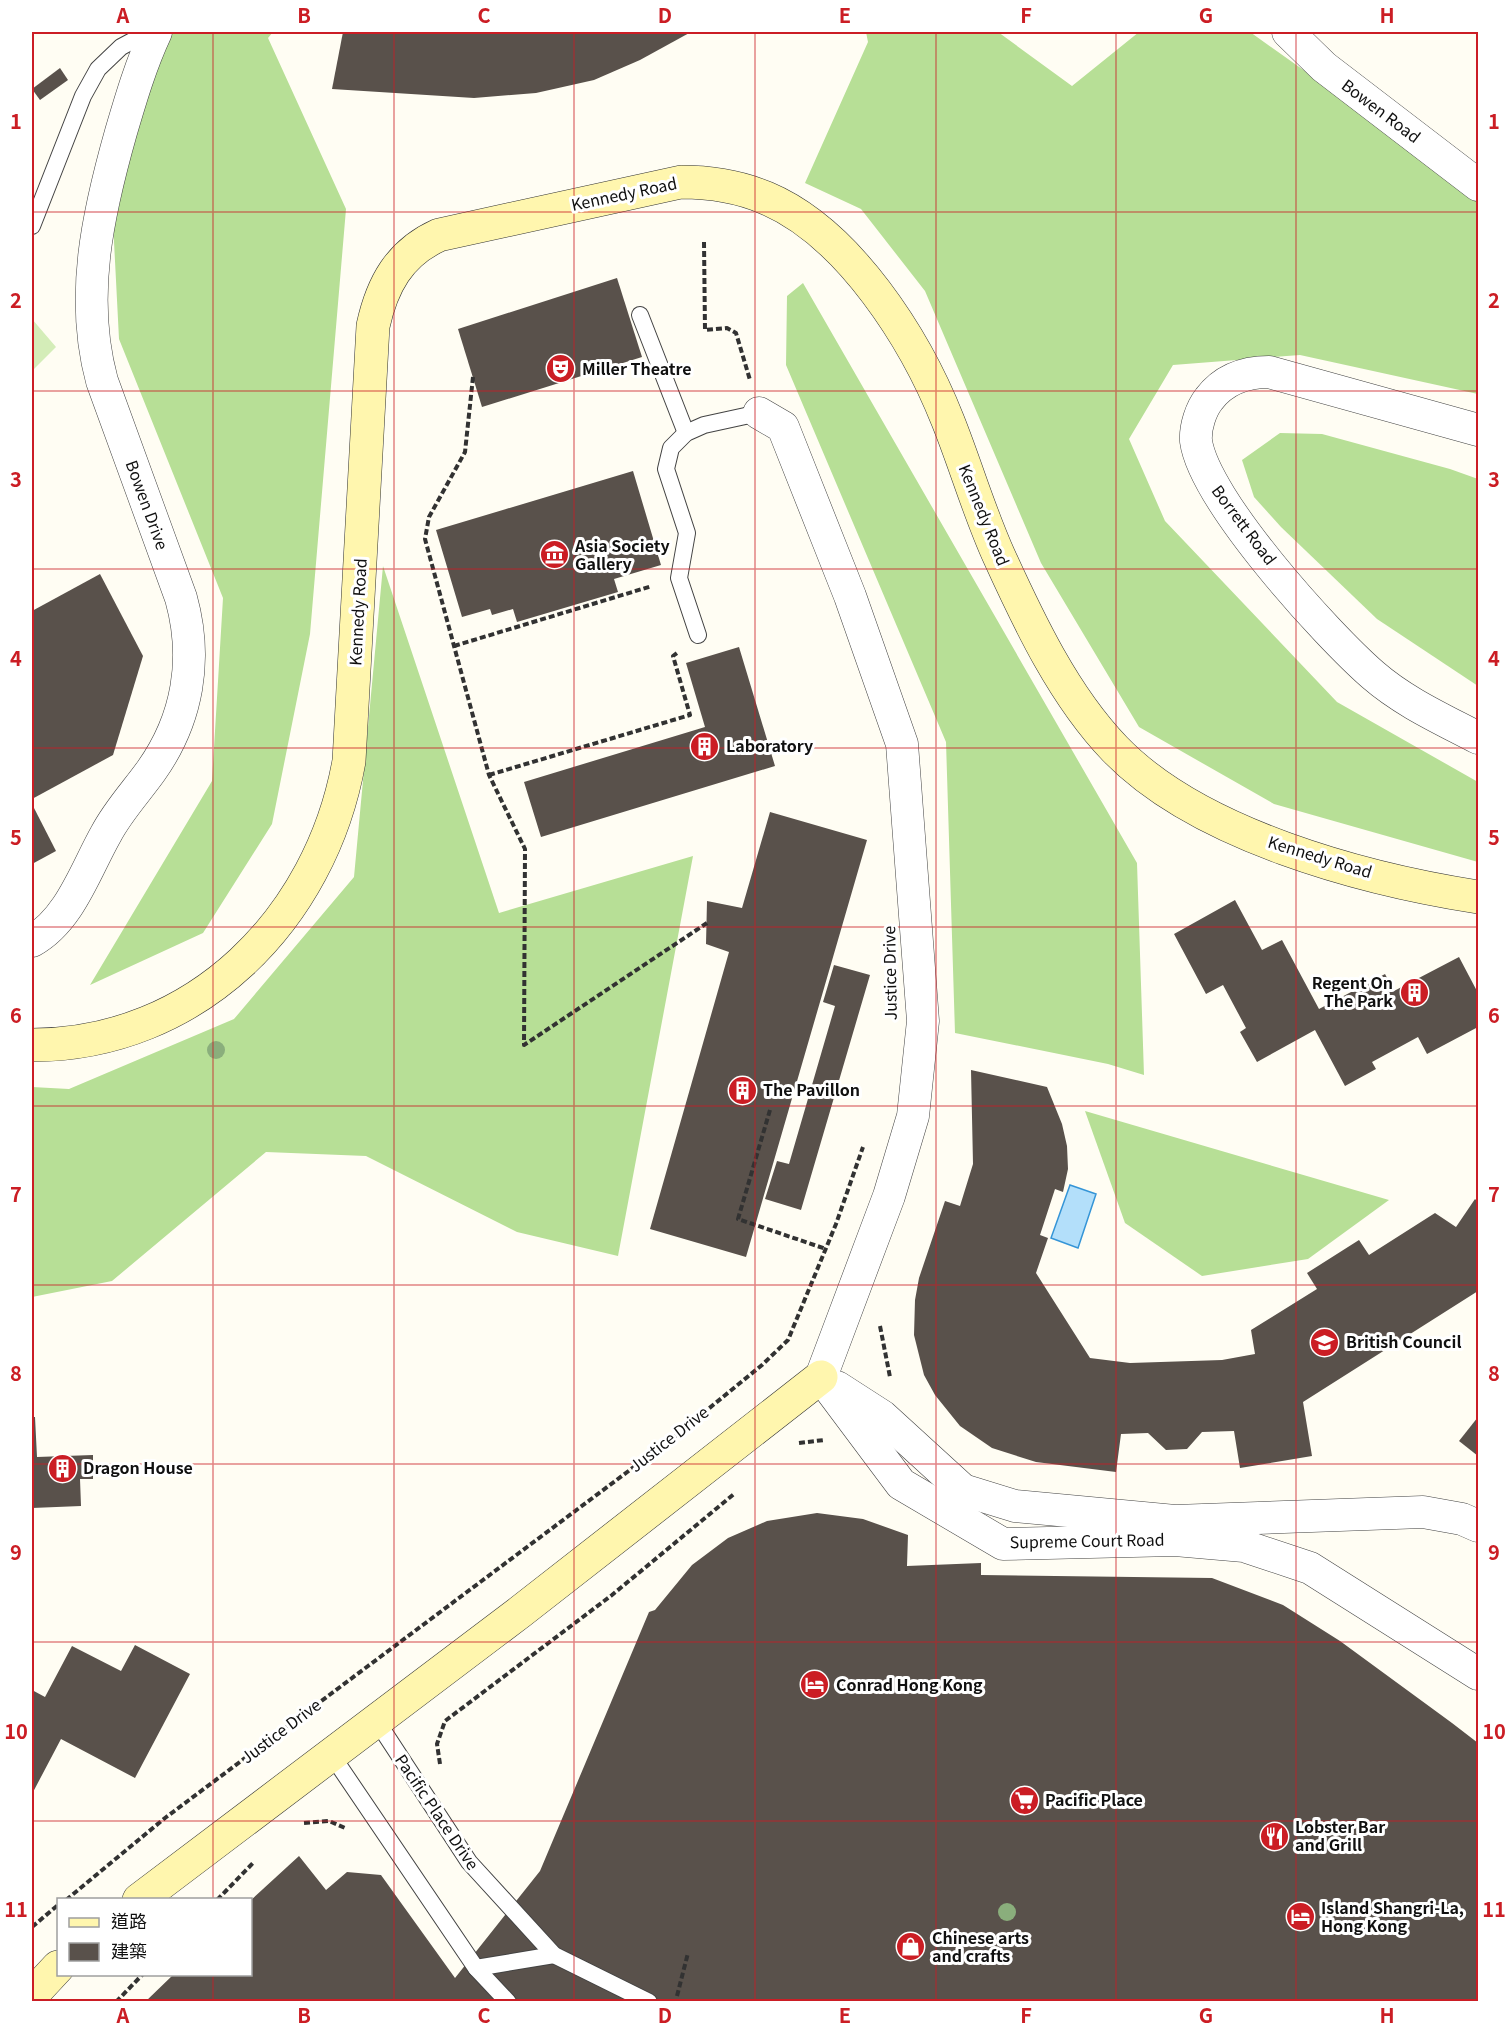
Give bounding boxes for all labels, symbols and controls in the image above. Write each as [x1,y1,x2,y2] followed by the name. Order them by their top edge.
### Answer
[116,0,130,29] text: A
[297,0,311,29] text: B
[477,0,491,29] text: C
[658,0,672,29] text: D
[839,0,851,29] text: E
[1020,0,1032,29] text: F
[1199,0,1213,29] text: G
[1379,0,1395,29] text: H
[1337,73,1426,148] street label: Bowen Road
[10,106,22,135] text: 1
[1488,106,1500,135] text: 1
[569,170,679,216] street label: Kennedy Road
[10,285,22,314] text: 2
[1488,285,1500,314] text: 2
[545,353,577,385] theatre icon: Miller Theatre
[582,356,692,380] place label: Miller Theatre
[121,457,175,553] street label: Bowen Drive
[954,460,1016,569] street label: Kennedy Road
[10,464,22,493] text: 3
[1488,464,1500,493] text: 3
[1207,479,1283,569] street label: Borrett Road
[574,533,670,575] place label: Asia Society Gallery
[538,539,570,571] museum icon: Asia Society Gallery
[342,558,372,666] street label: Kennedy Road
[10,643,22,672] text: 4
[1488,643,1500,672] text: 4
[689,730,721,762] building icon: Laboratory
[726,733,813,757] place label: Laboratory
[10,822,22,851] text: 5
[1488,822,1500,851] text: 5
[1265,829,1375,883] street label: Kennedy Road
[876,925,902,1021] street label: Justice Drive
[1312,970,1393,1012] place label: Regent On The Park
[1398,976,1430,1008] building icon: Regent On The Park
[10,1000,22,1029] text: 6
[1488,1000,1500,1029] text: 6
[726,1074,758,1106] building icon: The Pavillon
[763,1077,860,1101] place label: The Pavillon
[10,1179,22,1208] text: 7
[1488,1179,1500,1208] text: 7
[1309,1326,1341,1358] school or university icon: British Council
[1346,1329,1461,1353] place label: British Council
[10,1358,22,1387] text: 8
[1488,1358,1500,1387] text: 8
[624,1400,713,1477] street label: Justice Drive
[46,1452,78,1484] building icon: Dragon House
[83,1455,193,1479] place label: Dragon House
[1009,1527,1165,1553] street label: Supreme Court Road
[10,1537,22,1566] text: 9
[1488,1537,1500,1566] text: 9
[799,1669,831,1701] hotel icon: Conrad Hong Kong
[836,1672,983,1696] place label: Conrad Hong Kong
[235,1692,326,1768] street label: Justice Drive
[4,1716,28,1745] text: 10
[1482,1716,1506,1745] text: 10
[390,1749,486,1874] street label: Pacific Place Drive
[1008,1784,1040,1816] supermarket icon: Pacific Place
[1045,1787,1143,1811] place label: Pacific Place
[1295,1814,1385,1856] place label: Lobster Bar and Grill
[1258,1820,1290,1852] restaurant icon: Lobster Bar and Grill
[4,1894,28,1923] text: 11
[1482,1894,1506,1923] text: 11
[1321,1895,1464,1937] place label: Island Shangri-La, Hong Kong
[57,1898,252,1976] legend
[1284,1901,1316,1933] hotel icon: Island Shangri-La, Hong Kong
[111,1907,147,1933] text: 道路
[932,1925,1029,1967] place label: Chinese arts and crafts
[895,1931,927,1963] shop icon: Chinese arts and crafts
[111,1937,147,1963] text: 建築
[116,2000,130,2029] text: A
[297,2000,311,2029] text: B
[477,2000,491,2029] text: C
[658,2000,672,2029] text: D
[839,2000,851,2029] text: E
[1020,2000,1032,2029] text: F
[1199,2000,1213,2029] text: G
[1379,2000,1395,2029] text: H

